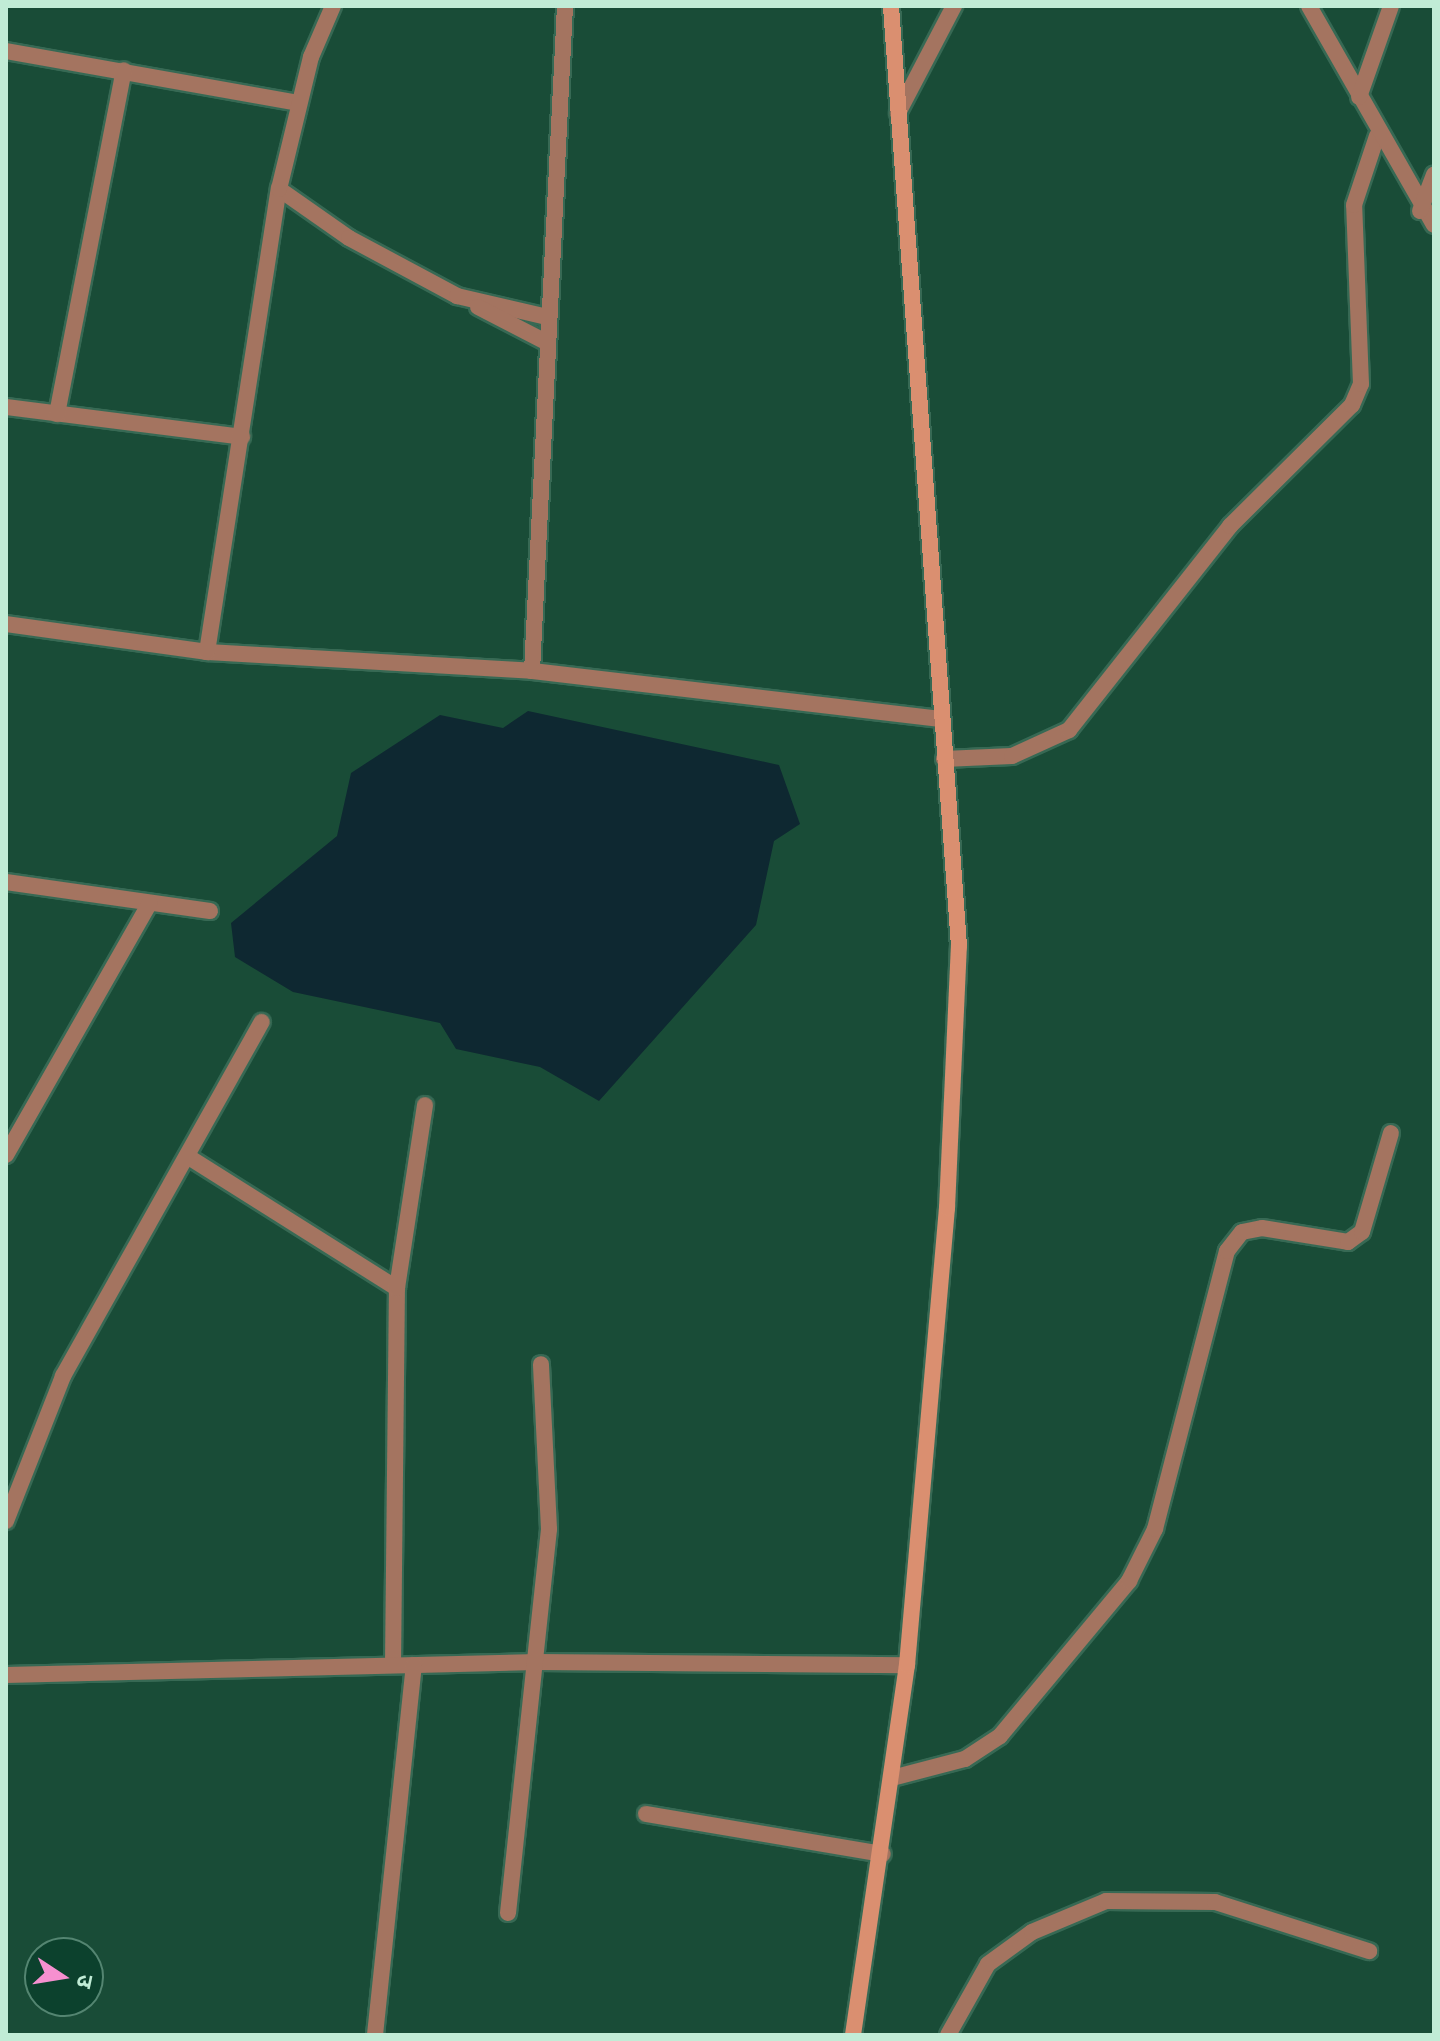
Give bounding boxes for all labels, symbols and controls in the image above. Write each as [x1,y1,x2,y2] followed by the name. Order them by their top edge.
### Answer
[24,1937,104,2017] north arrow
[71,1973,100,1991] text: उ

